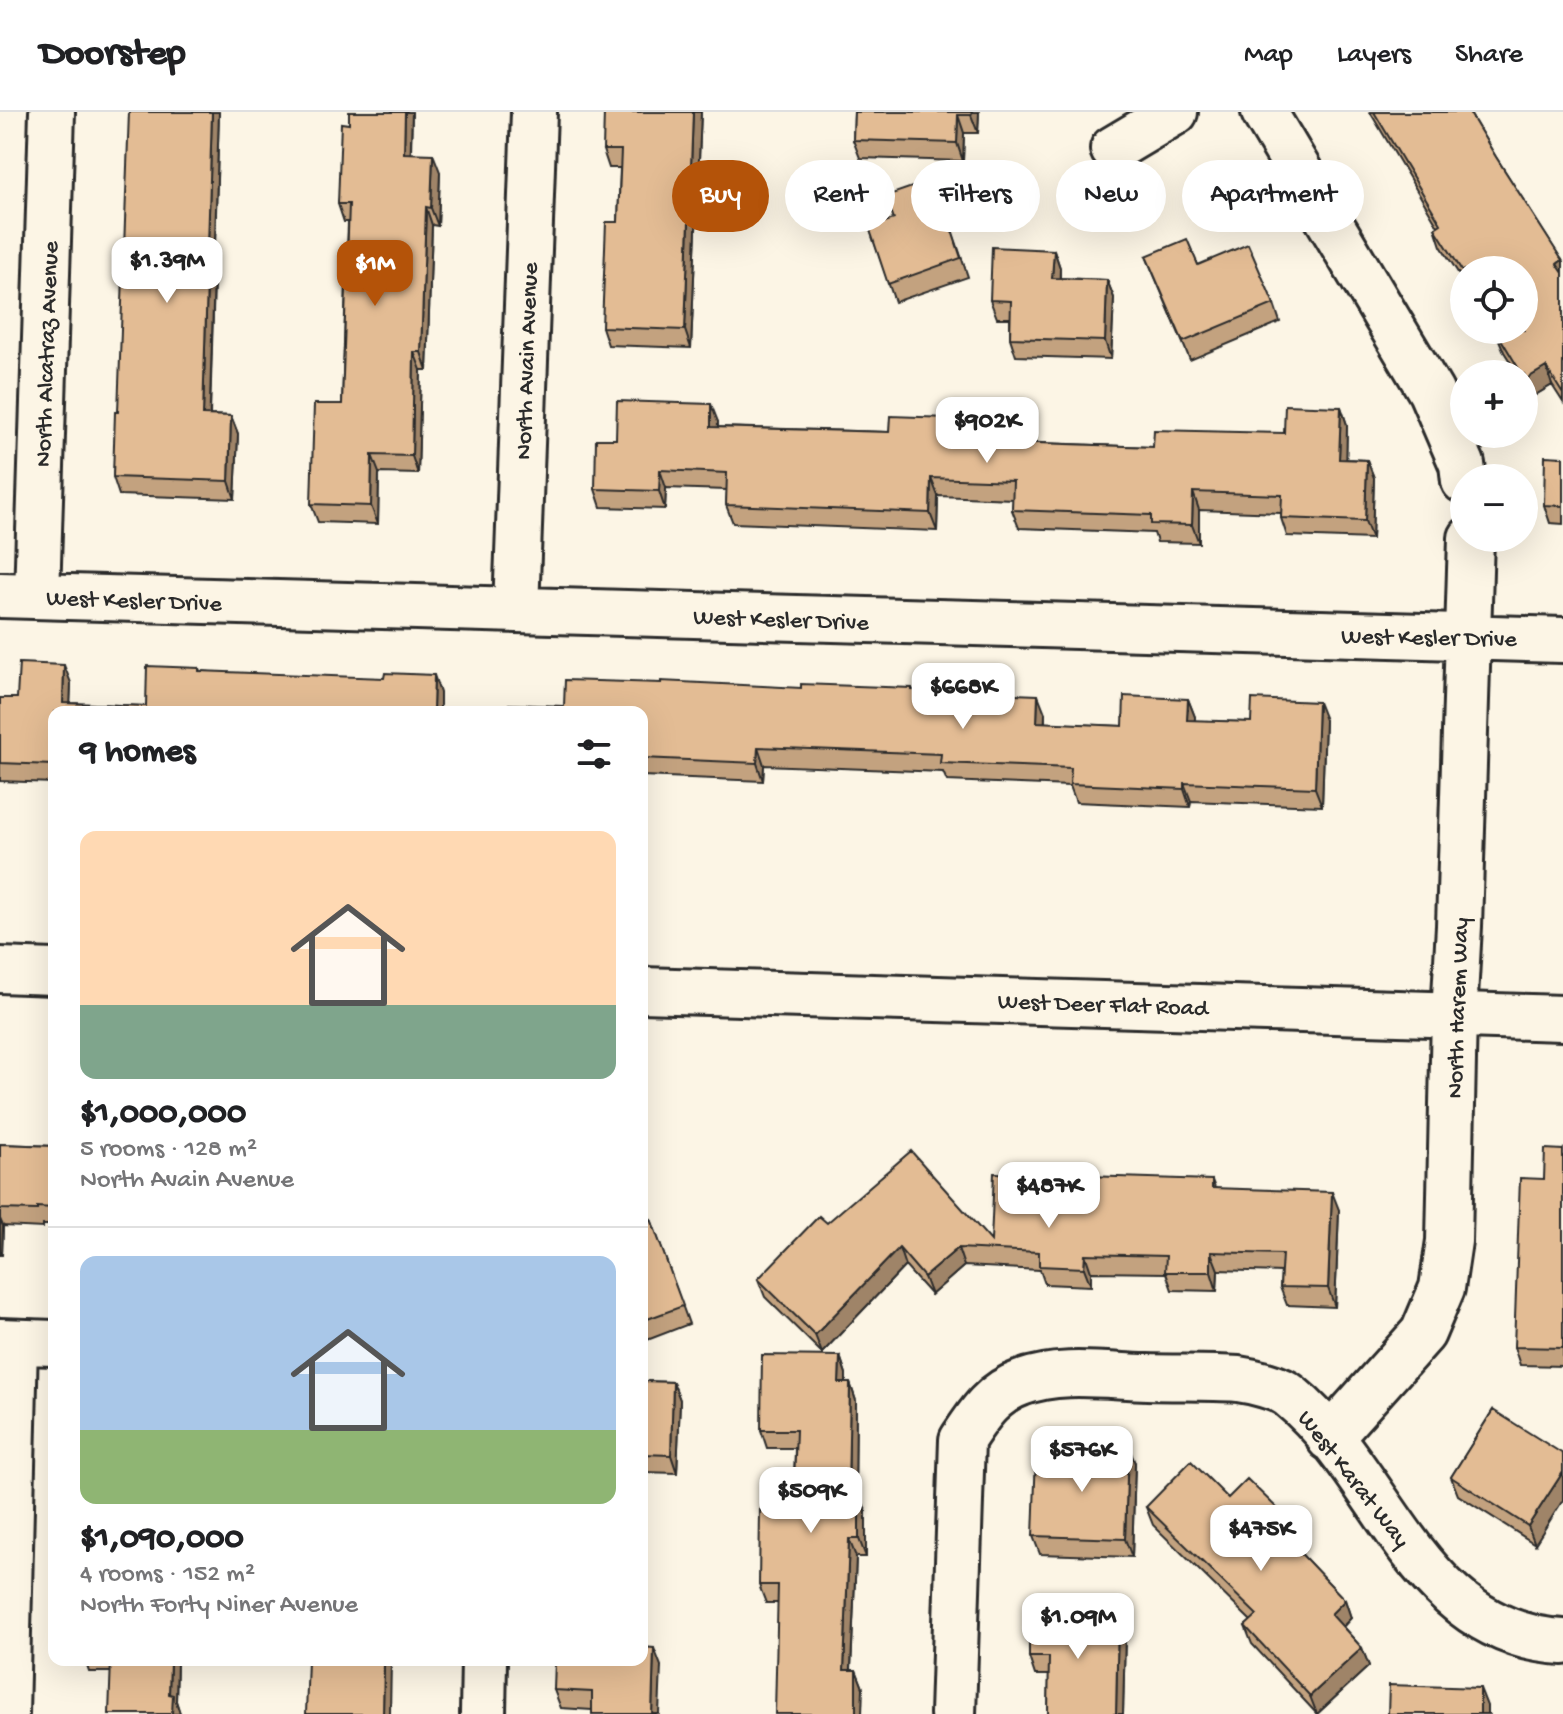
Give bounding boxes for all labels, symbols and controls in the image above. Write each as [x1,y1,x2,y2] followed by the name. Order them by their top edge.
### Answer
[40,33,186,77] text: Doorstep
[1244,39,1293,72] text: Map
[1337,39,1411,72] text: Layers
[1455,39,1523,72] text: Share
[672,160,769,232] chip: Buy
[785,160,895,232] chip: Rent
[911,160,1040,232] chip: Filters
[1056,160,1166,232] chip: New
[1182,160,1364,232] chip: Apartment
[102,237,232,305] pin: $1.39M
[30,240,67,468] street label: North Alcatraz Avenue
[336,240,414,308] pin: $1M
[130,247,204,278] text: $1.39M
[355,250,395,281] text: $1M
[1450,256,1538,552] map controls
[1450,256,1538,344] button: locate
[511,261,546,460] street label: North Avain Avenue
[1450,360,1538,448] button: +
[931,397,1043,465] pin: $902K
[954,407,1020,438] text: $902K
[1450,464,1538,552] button: −
[46,585,223,620] street label: West Kesler Drive
[693,604,870,639] street label: West Kesler Drive
[1341,623,1518,656] street label: West Kesler Drive
[907,663,1019,731] pin: $668K
[930,673,996,704] text: $668K
[572,732,616,776] icon: filters
[80,734,195,774] text: 9 homes
[276,883,420,1027] icon: home
[1442,917,1477,1099] street label: North Harem Way
[997,988,1211,1025] street label: West Deer Flat Road
[80,1095,246,1135] text: $1,000,000
[80,1135,257,1166] text: 5 rooms · 128 m²
[993,1162,1105,1230] pin: $487K
[80,1166,294,1197] text: North Avain Avenue
[1016,1172,1082,1203] text: $487K
[276,1308,420,1452] icon: home
[1290,1406,1415,1555] street label: West Karat Way
[1026,1426,1138,1494] pin: $576K
[1049,1436,1115,1467] text: $576K
[755,1467,867,1535] pin: $509K
[777,1477,845,1508] text: $509K
[1205,1505,1317,1573] pin: $475K
[1228,1515,1294,1546] text: $475K
[80,1520,244,1560] text: $1,090,000
[80,1560,255,1591] text: 4 rooms · 152 m²
[80,1591,358,1622] text: North Forty Niner Avenue
[1013,1593,1143,1661] pin: $1.09M
[1040,1603,1116,1634] text: $1.09M

